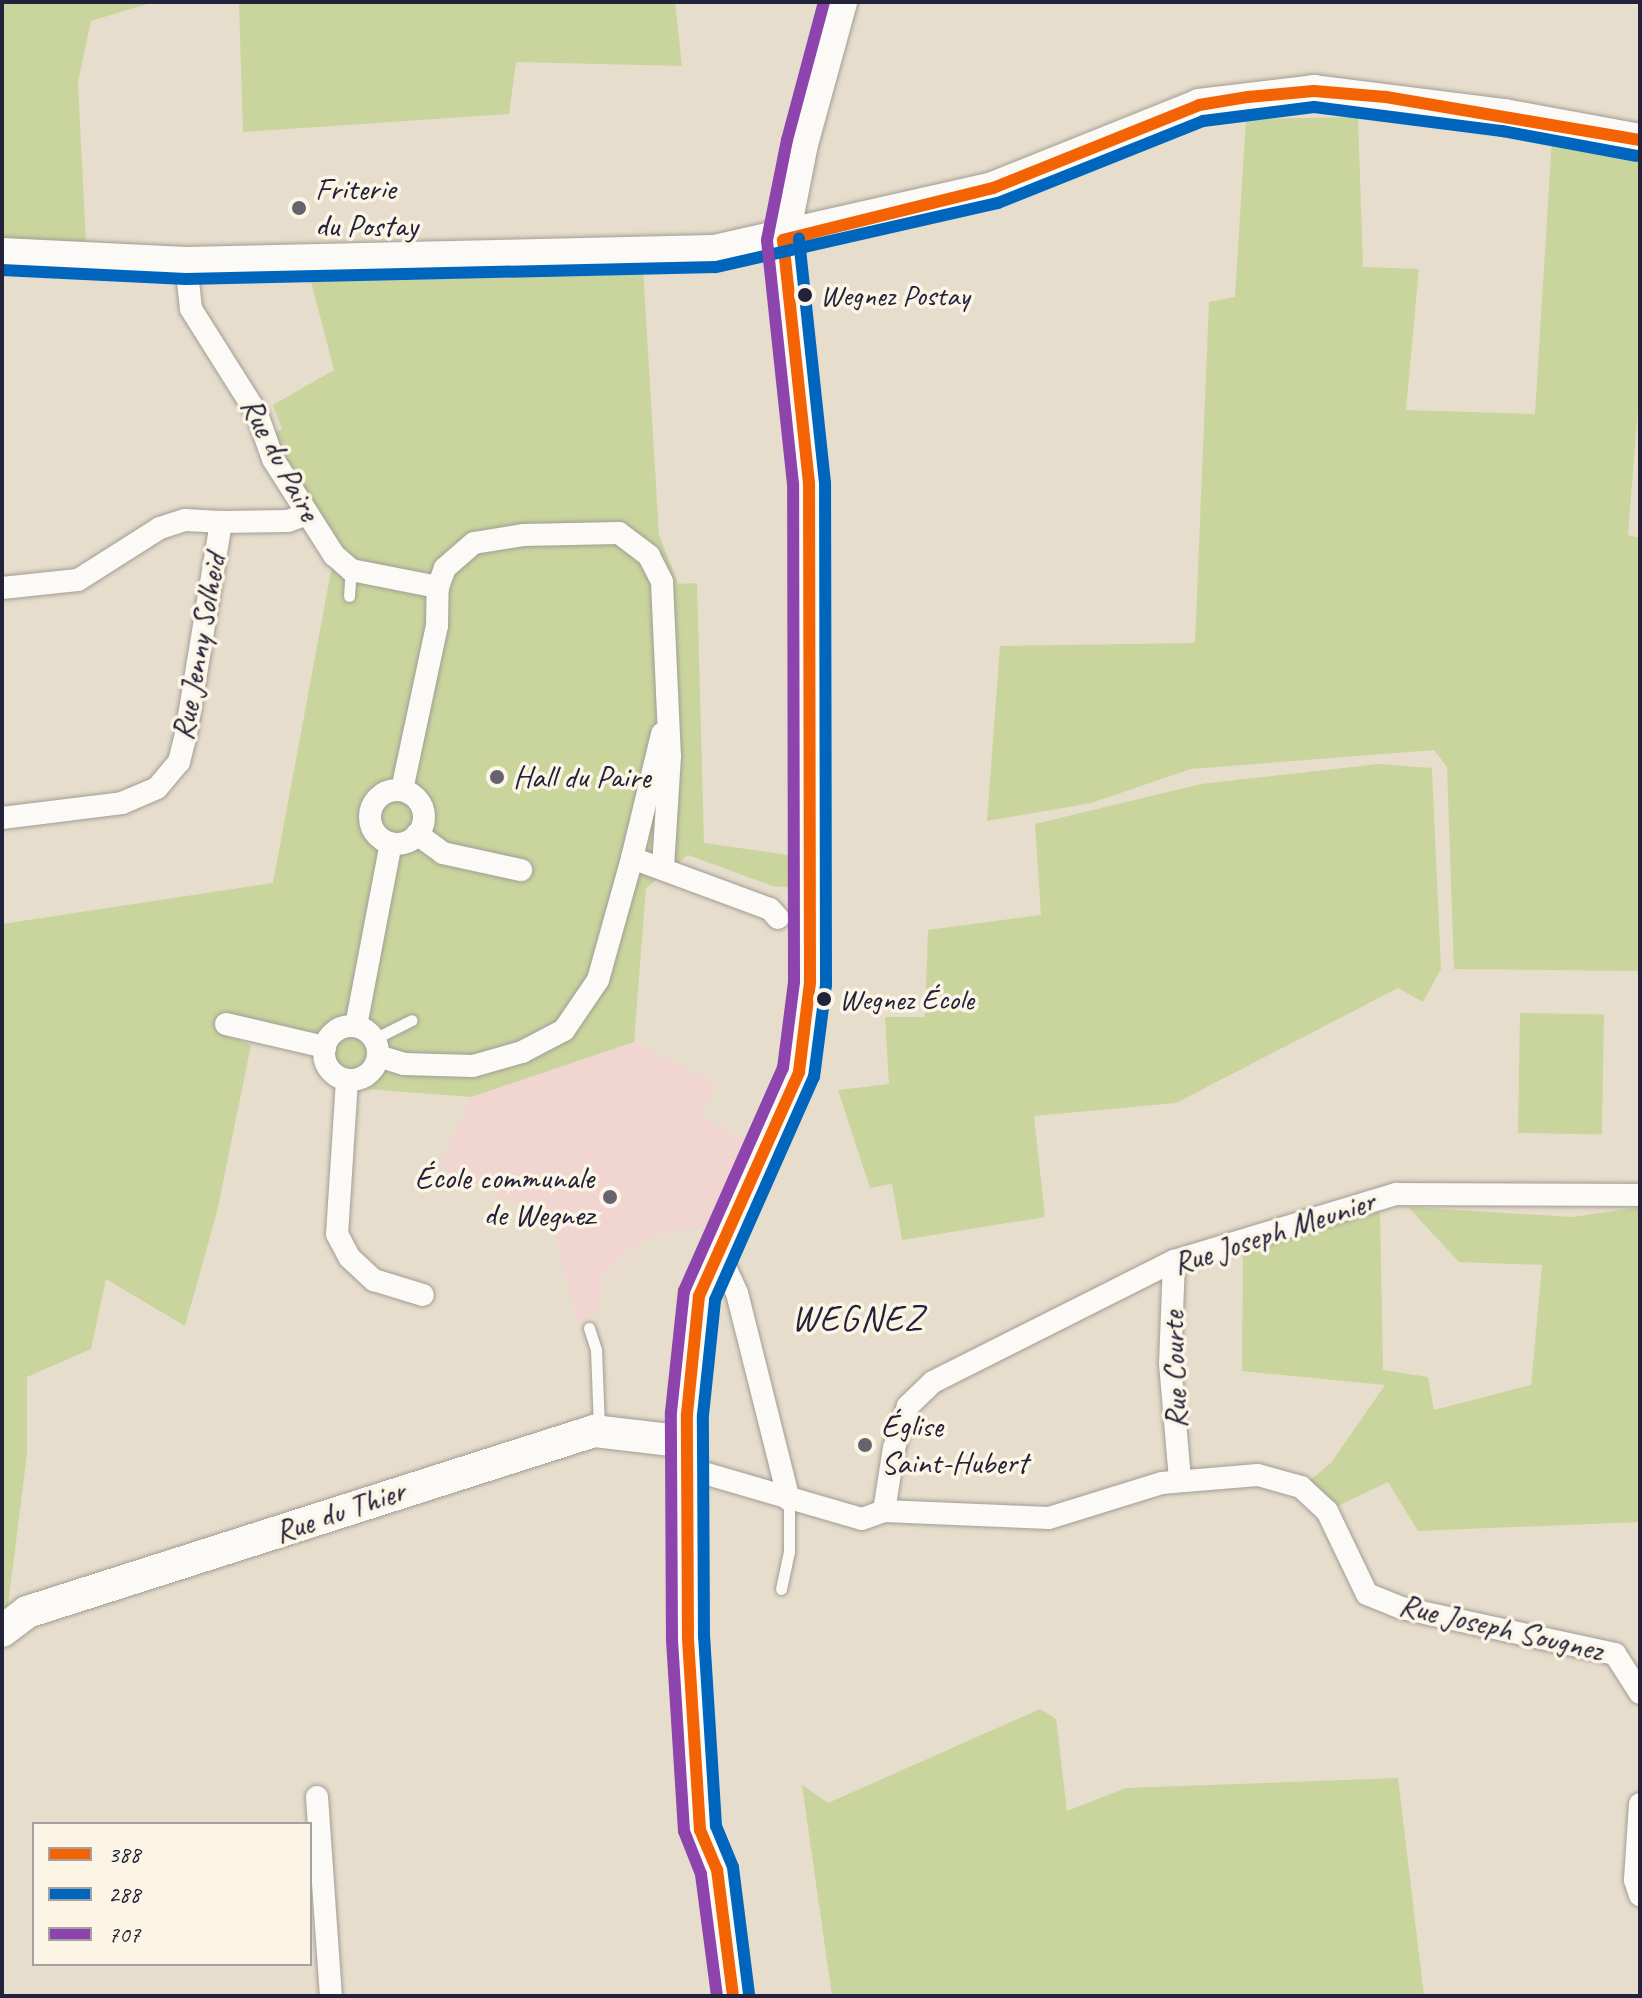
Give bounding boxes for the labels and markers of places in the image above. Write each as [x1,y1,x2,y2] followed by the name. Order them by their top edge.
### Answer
[315,171,417,246] place label: Friterie du Postay
[290,199,308,217] marker: Friterie du Postay
[820,277,968,313] place label: Wegnez Postay
[797,287,813,303] marker: Wegnez Postay
[513,758,651,796] place label: Hall du Paire
[488,768,506,786] marker: Hall du Paire
[839,981,974,1017] place label: Wegnez École
[816,991,832,1007] marker: Wegnez École
[415,1160,594,1235] place label: École communale de Wegnez
[601,1188,619,1206] marker: École communale de Wegnez
[881,1408,1028,1483] place label: Église Saint-Hubert
[856,1436,874,1454] marker: Église Saint-Hubert

